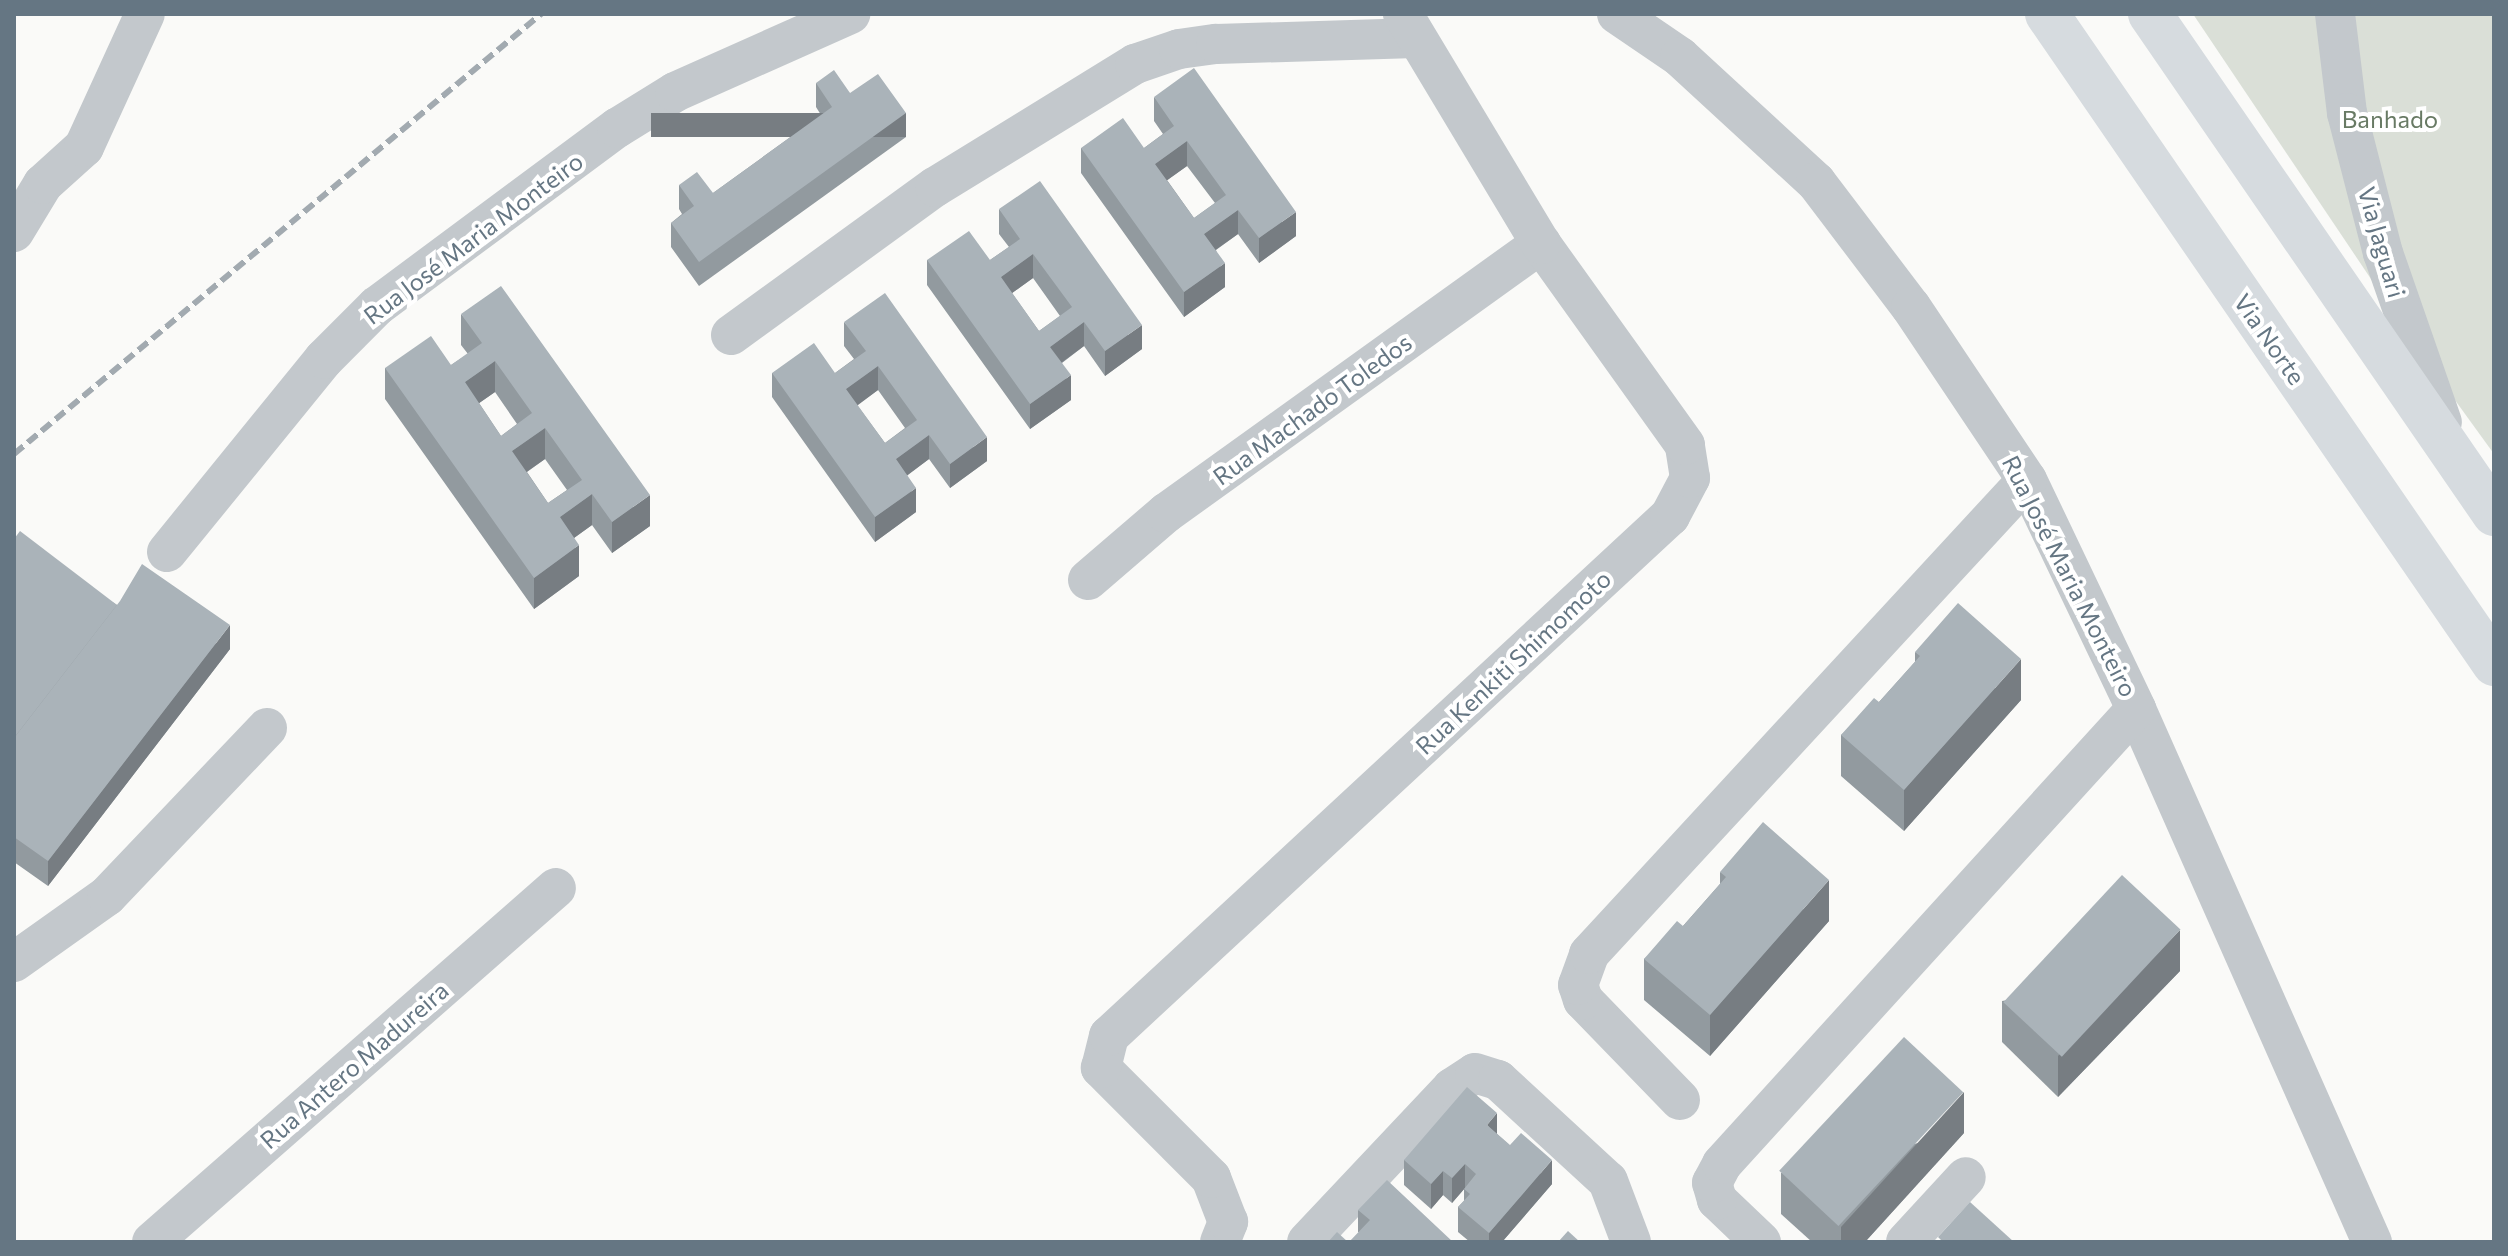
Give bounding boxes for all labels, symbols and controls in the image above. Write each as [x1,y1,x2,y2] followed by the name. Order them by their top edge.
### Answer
[2342,105,2438,133] park label: Banhado
[358,146,588,330] street label: Rua José Maria Monteiro
[2352,183,2412,301] street label: Via Jaguari
[2228,288,2312,390] street label: Via Norte
[1207,327,1417,491] street label: Rua Machado Toledos
[1997,451,2143,701] street label: Rua José Maria Monteiro
[1409,564,1617,760] street label: Rua Kenkiti Shimomoto
[254,976,454,1154] street label: Rua Antero Madureira

